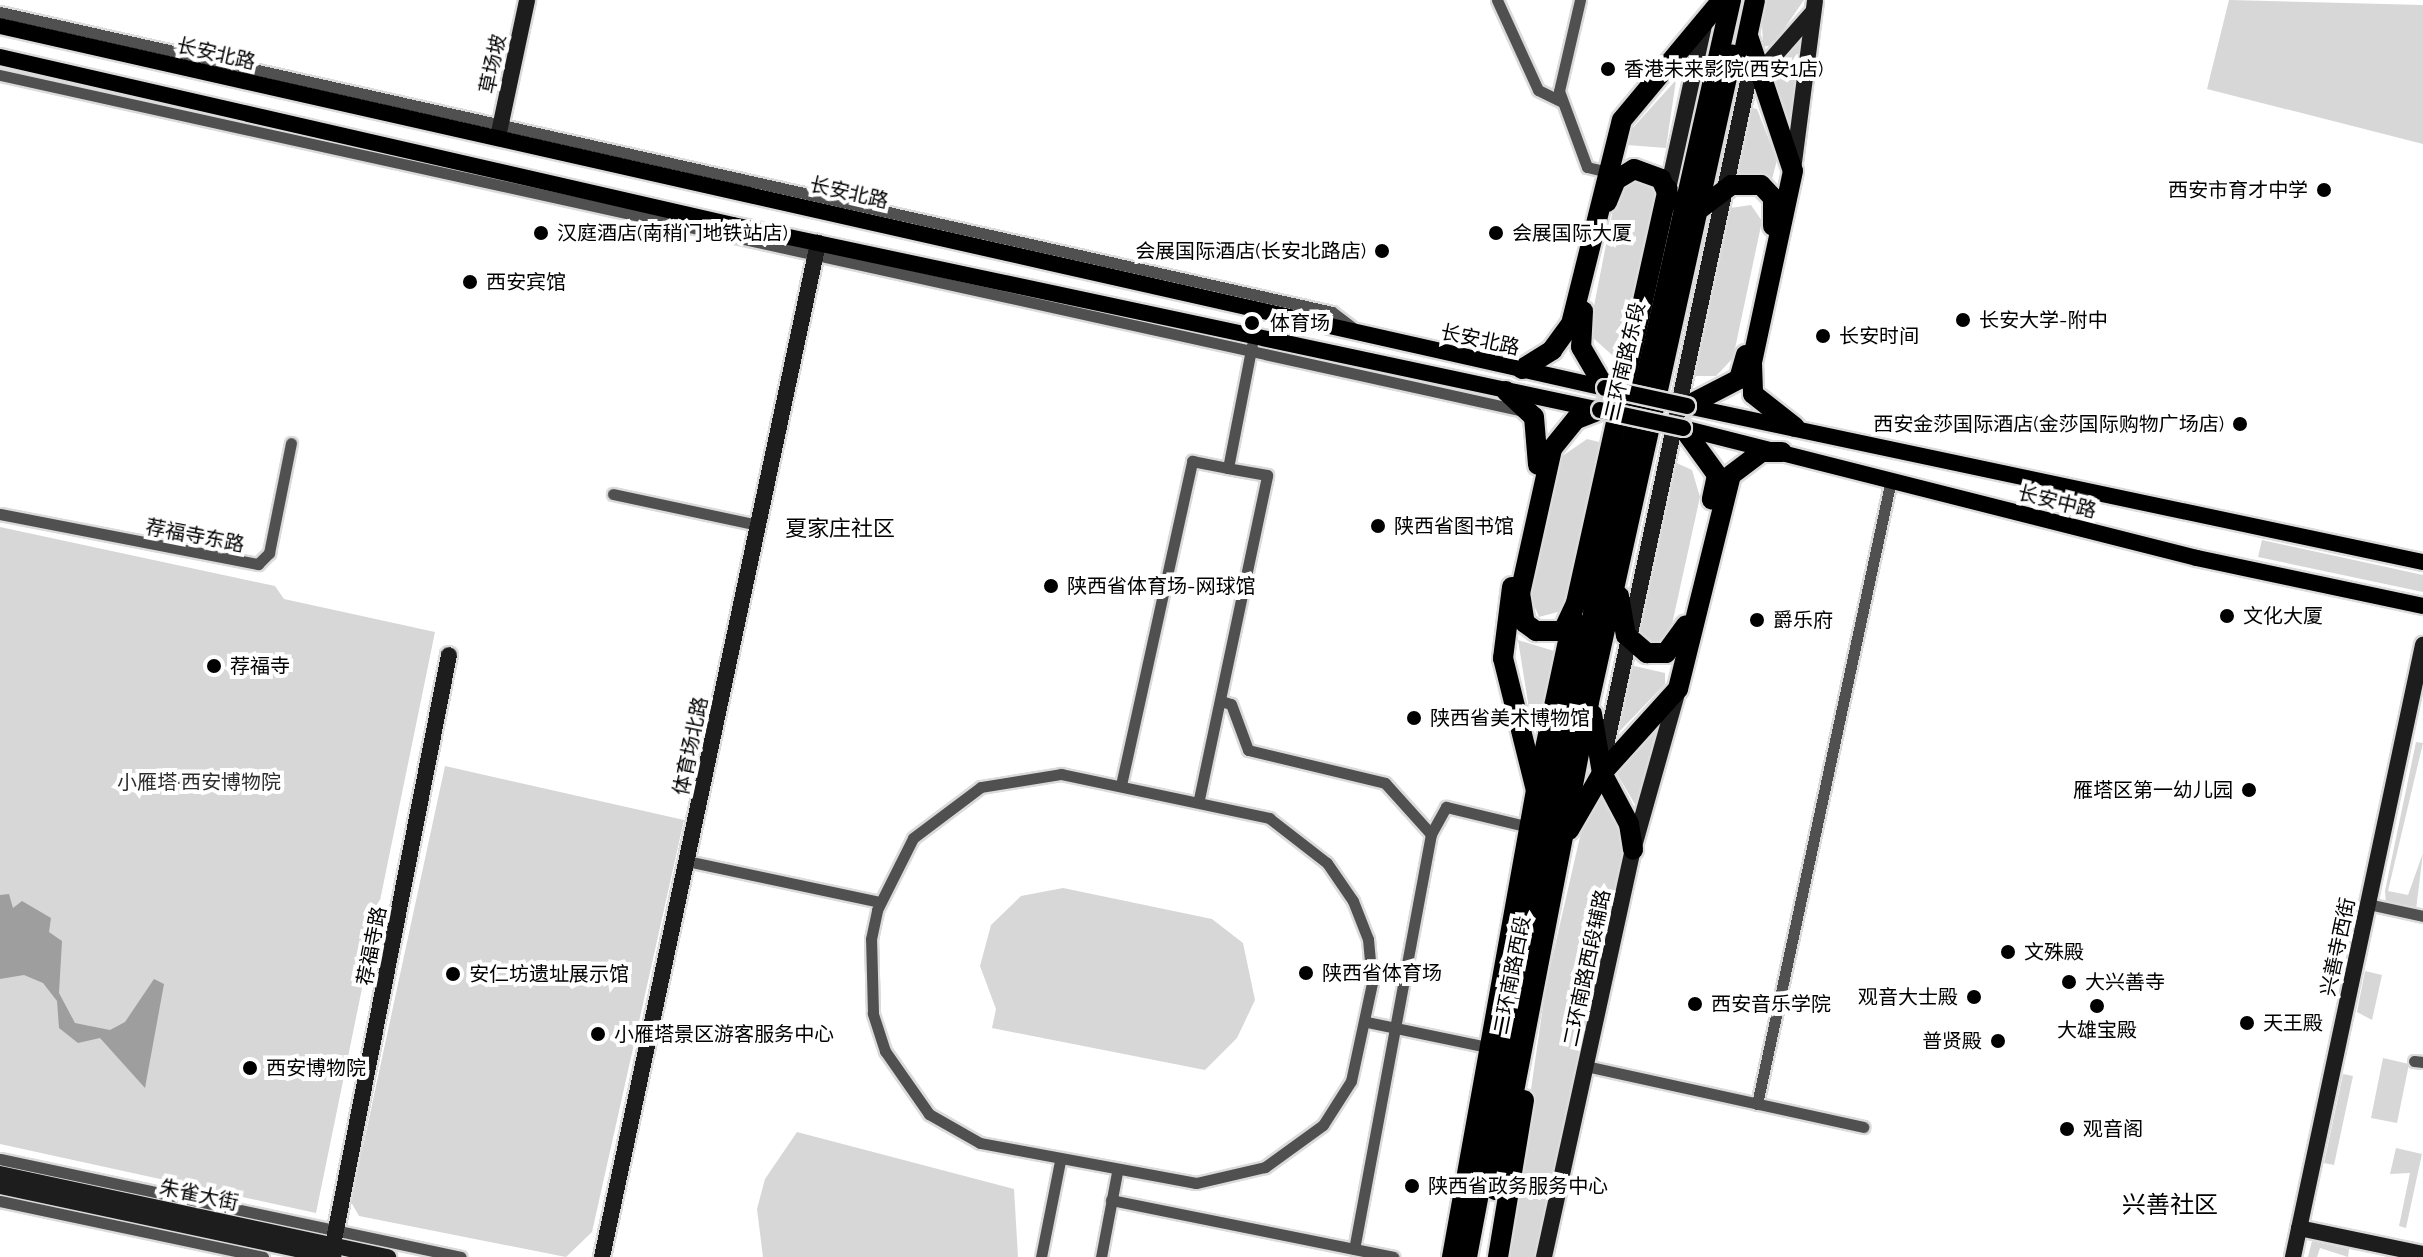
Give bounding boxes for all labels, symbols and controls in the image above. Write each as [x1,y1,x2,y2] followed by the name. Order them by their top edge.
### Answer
[475,32,511,96] street label: 草场坡
[174,33,258,75] street label: 长安北路
[1624,57,1823,81] place label: 香港未来影院(西安1店)
[1599,60,1617,78] marker: 香港未来影院(西安1店)
[807,172,891,214] street label: 长安北路
[2168,178,2308,202] place label: 西安市育才中学
[2315,181,2333,199] marker: 西安市育才中学
[557,221,788,245] place label: 汉庭酒店(南稍门地铁站店)
[1512,221,1632,245] place label: 会展国际大厦
[532,224,550,242] marker: 汉庭酒店(南稍门地铁站店)
[1487,224,1505,242] marker: 会展国际大厦
[1135,239,1366,263] place label: 会展国际酒店(长安北路店)
[1373,242,1391,260] marker: 会展国际酒店(长安北路店)
[486,270,566,294] place label: 西安宾馆
[461,273,479,291] marker: 西安宾馆
[1600,300,1650,422] street label: 二环南路东段
[1979,308,2107,332] place label: 长安大学-附中
[1270,311,1330,335] place label: 体育场
[1954,311,1972,329] marker: 长安大学-附中
[1241,312,1263,334] marker: 体育场
[1438,320,1522,360] street label: 长安北路
[1839,324,1919,348] place label: 长安时间
[1814,327,1832,345] marker: 长安时间
[1873,412,2224,436] place label: 西安金莎国际酒店(金莎国际购物广场店)
[2231,415,2249,433] marker: 西安金莎国际酒店(金莎国际购物广场店)
[2015,481,2099,523] street label: 长安中路
[1394,514,1514,538] place label: 陕西省图书馆
[144,515,246,557] street label: 荐福寺东路
[785,516,895,542] district label: 夏家庄社区
[1369,517,1387,535] marker: 陕西省图书馆
[1067,574,1255,598] place label: 陕西省体育场-网球馆
[1042,577,1060,595] marker: 陕西省体育场-网球馆
[2243,604,2323,628] place label: 文化大厦
[2218,607,2236,625] marker: 文化大厦
[1773,608,1833,632] place label: 爵乐府
[1748,611,1766,629] marker: 爵乐府
[230,654,290,678] place label: 荐福寺
[205,657,223,675] marker: 荐福寺
[669,695,713,797] street label: 体育场北路
[1430,706,1590,730] place label: 陕西省美术博物馆
[1405,709,1423,727] marker: 陕西省美术博物馆
[117,770,281,794] park label: 小雁塔·西安博物院
[2073,778,2233,802] place label: 雁塔区第一幼儿园
[2240,781,2258,799] marker: 雁塔区第一幼儿园
[1559,887,1615,1049] street label: 二环南路西段辅路
[2316,896,2360,998] street label: 兴善寺西街
[353,904,391,988] street label: 荐福寺路
[1489,914,1535,1036] street label: 二环南路西段
[2024,940,2084,964] place label: 文殊殿
[1999,943,2017,961] marker: 文殊殿
[1322,961,1442,985] place label: 陕西省体育场
[469,962,629,986] place label: 安仁坊遗址展示馆
[1297,964,1315,982] marker: 陕西省体育场
[444,965,462,983] marker: 安仁坊遗址展示馆
[2085,970,2165,994] place label: 大兴善寺
[2060,973,2078,991] marker: 大兴善寺
[1858,985,1958,1009] place label: 观音大士殿
[1965,988,1983,1006] marker: 观音大士殿
[1711,992,1831,1016] place label: 西安音乐学院
[1686,995,1704,1013] marker: 西安音乐学院
[2088,997,2106,1015] marker: 大雄宝殿
[2263,1011,2323,1035] place label: 天王殿
[2238,1014,2256,1032] marker: 天王殿
[2057,1018,2137,1042] place label: 大雄宝殿
[614,1022,834,1046] place label: 小雁塔景区游客服务中心
[589,1025,607,1043] marker: 小雁塔景区游客服务中心
[1922,1029,1982,1053] place label: 普贤殿
[1989,1032,2007,1050] marker: 普贤殿
[266,1056,366,1080] place label: 西安博物院
[241,1059,259,1077] marker: 西安博物院
[2083,1117,2143,1141] place label: 观音阁
[2058,1120,2076,1138] marker: 观音阁
[1428,1174,1608,1198] place label: 陕西省政务服务中心
[157,1175,241,1215] street label: 朱雀大街
[1403,1177,1421,1195] marker: 陕西省政务服务中心
[2122,1191,2218,1219] district label: 兴善社区

